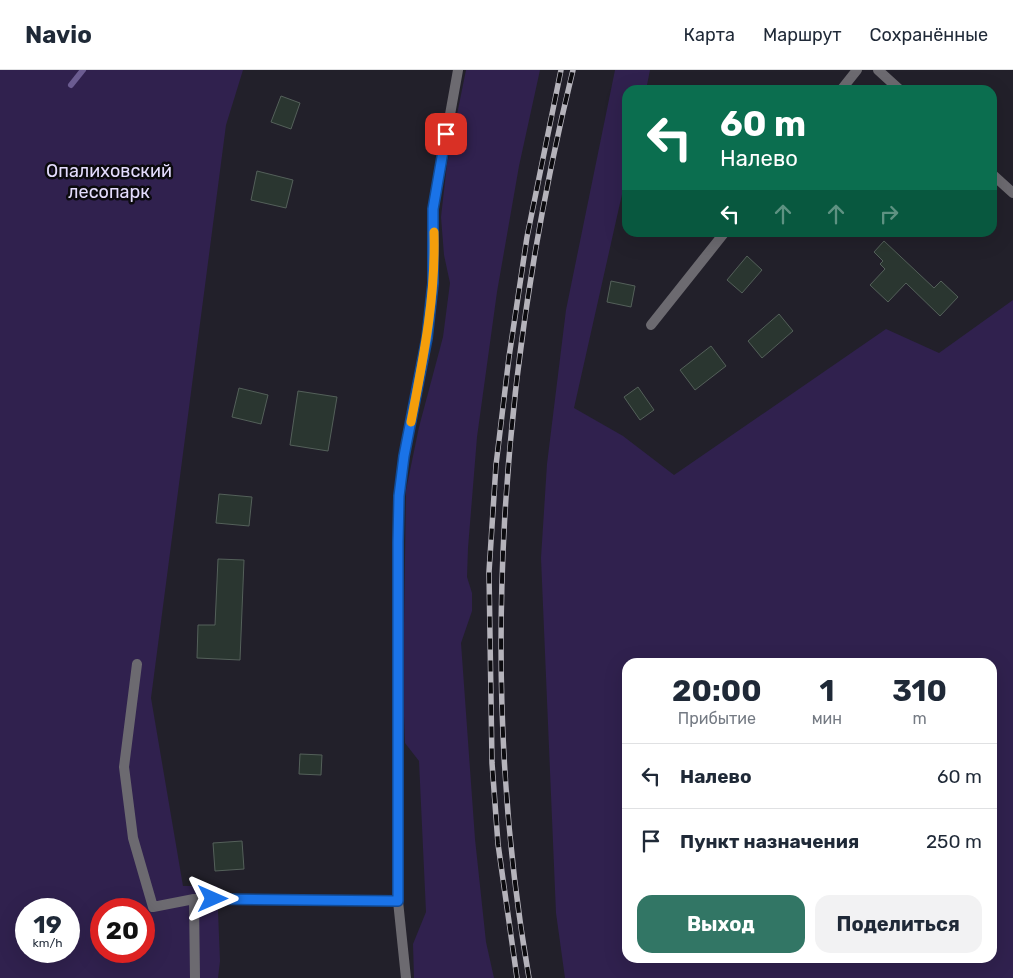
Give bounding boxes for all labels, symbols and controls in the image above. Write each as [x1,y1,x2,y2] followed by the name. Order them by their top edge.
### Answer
[25,21,92,49] text: Navio
[684,24,735,46] text: Карта
[763,24,842,46] text: Маршрут
[870,24,988,46] text: Сохранённые
[720,103,806,145] text: 60 m
[637,105,702,170] icon: left
[425,113,467,155] pin
[432,120,460,148] icon: arrive
[720,145,798,172] text: Налево
[46,160,172,203] park label: Опалиховский лесопарк
[716,200,744,228] icon: left
[769,200,797,228] icon: ahead
[822,200,850,228] icon: ahead
[875,200,903,228] icon: right
[672,673,762,709] text: 20:00
[819,673,834,709] text: 1
[892,673,947,709] text: 310
[678,709,756,728] text: Прибытие
[812,709,842,728] text: мин
[912,709,927,728] text: m
[637,762,665,790] icon: left
[680,765,752,788] text: Налево
[937,765,982,788] text: 60 m
[637,827,665,855] icon: arrive
[680,830,859,853] text: Пункт назначения
[926,830,982,853] text: 250 m
[186,872,238,924] position arrow
[637,895,805,953] button: Выход
[815,895,982,953] button: Поделиться
[90,898,155,963] speed limit sign: 20
[33,910,62,939] text: 19
[33,936,62,950] text: km/h

